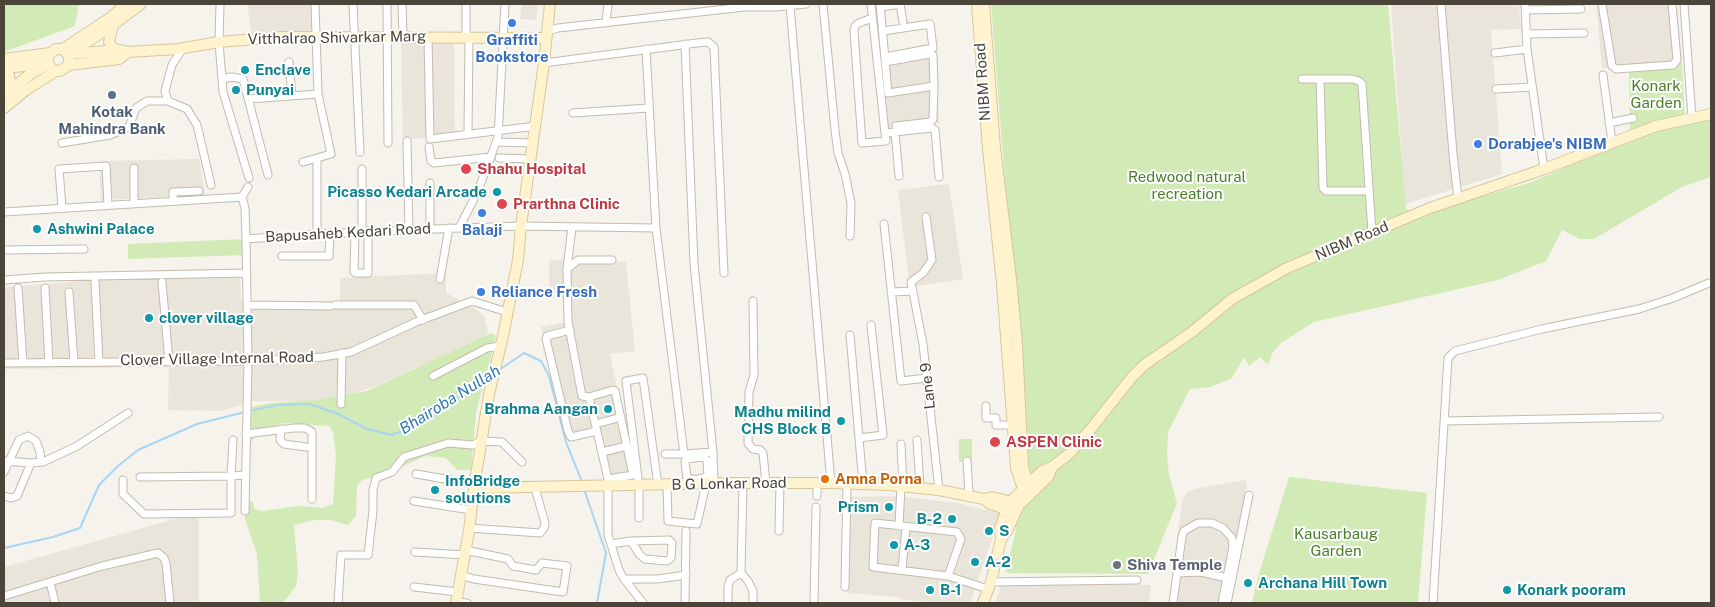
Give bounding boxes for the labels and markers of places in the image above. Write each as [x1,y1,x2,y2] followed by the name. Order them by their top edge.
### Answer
[506,17,518,29] marker: Graffiti Bookstore
[475,31,549,66] place label: Graffiti Bookstore
[255,61,311,79] place label: Enclave
[239,64,251,76] marker: Enclave
[246,81,294,99] place label: Punyai
[230,84,242,96] marker: Punyai
[106,89,118,101] marker: Kotak Mahindra Bank
[58,103,166,138] place label: Kotak Mahindra Bank
[1488,135,1607,153] place label: Dorabjee's NIBM
[1472,138,1484,150] marker: Dorabjee's NIBM
[477,160,587,178] place label: Shahu Hospital
[459,162,473,176] marker: Shahu Hospital
[327,183,487,201] place label: Picasso Kedari Arcade
[491,186,503,198] marker: Picasso Kedari Arcade
[513,195,620,213] place label: Prarthna Clinic
[495,197,509,211] marker: Prarthna Clinic
[476,207,488,219] marker: Balaji
[47,220,155,238] place label: Ashwini Palace
[462,221,502,239] place label: Balaji
[31,223,43,235] marker: Ashwini Palace
[491,283,597,301] place label: Reliance Fresh
[475,286,487,298] marker: Reliance Fresh
[159,309,254,327] place label: clover village
[143,312,155,324] marker: clover village
[484,400,598,418] place label: Brahma Aangan
[602,403,614,415] marker: Brahma Aangan
[734,403,831,438] place label: Madhu milind CHS Block B
[835,415,847,427] marker: Madhu milind CHS Block B
[1006,433,1102,451] place label: ASPEN Clinic
[988,435,1002,449] marker: ASPEN Clinic
[835,470,922,488] place label: Amna Porna
[445,472,520,507] place label: InfoBridge solutions
[819,473,831,485] marker: Amna Porna
[429,484,441,496] marker: InfoBridge solutions
[838,498,879,516] place label: Prism
[883,501,895,513] marker: Prism
[916,510,942,528] place label: B-2
[946,513,958,525] marker: B-2
[999,522,1009,540] place label: S
[983,525,995,537] marker: S
[904,536,930,554] place label: A-3
[888,539,900,551] marker: A-3
[985,553,1011,571] place label: A-2
[969,556,981,568] marker: A-2
[1127,556,1222,574] place label: Shiva Temple
[1111,559,1123,571] marker: Shiva Temple
[1258,574,1387,592] place label: Archana Hill Town
[1242,577,1254,589] marker: Archana Hill Town
[940,581,961,599] place label: B-1
[1517,581,1626,599] place label: Konark pooram
[924,584,936,596] marker: B-1
[1501,584,1513,596] marker: Konark pooram

